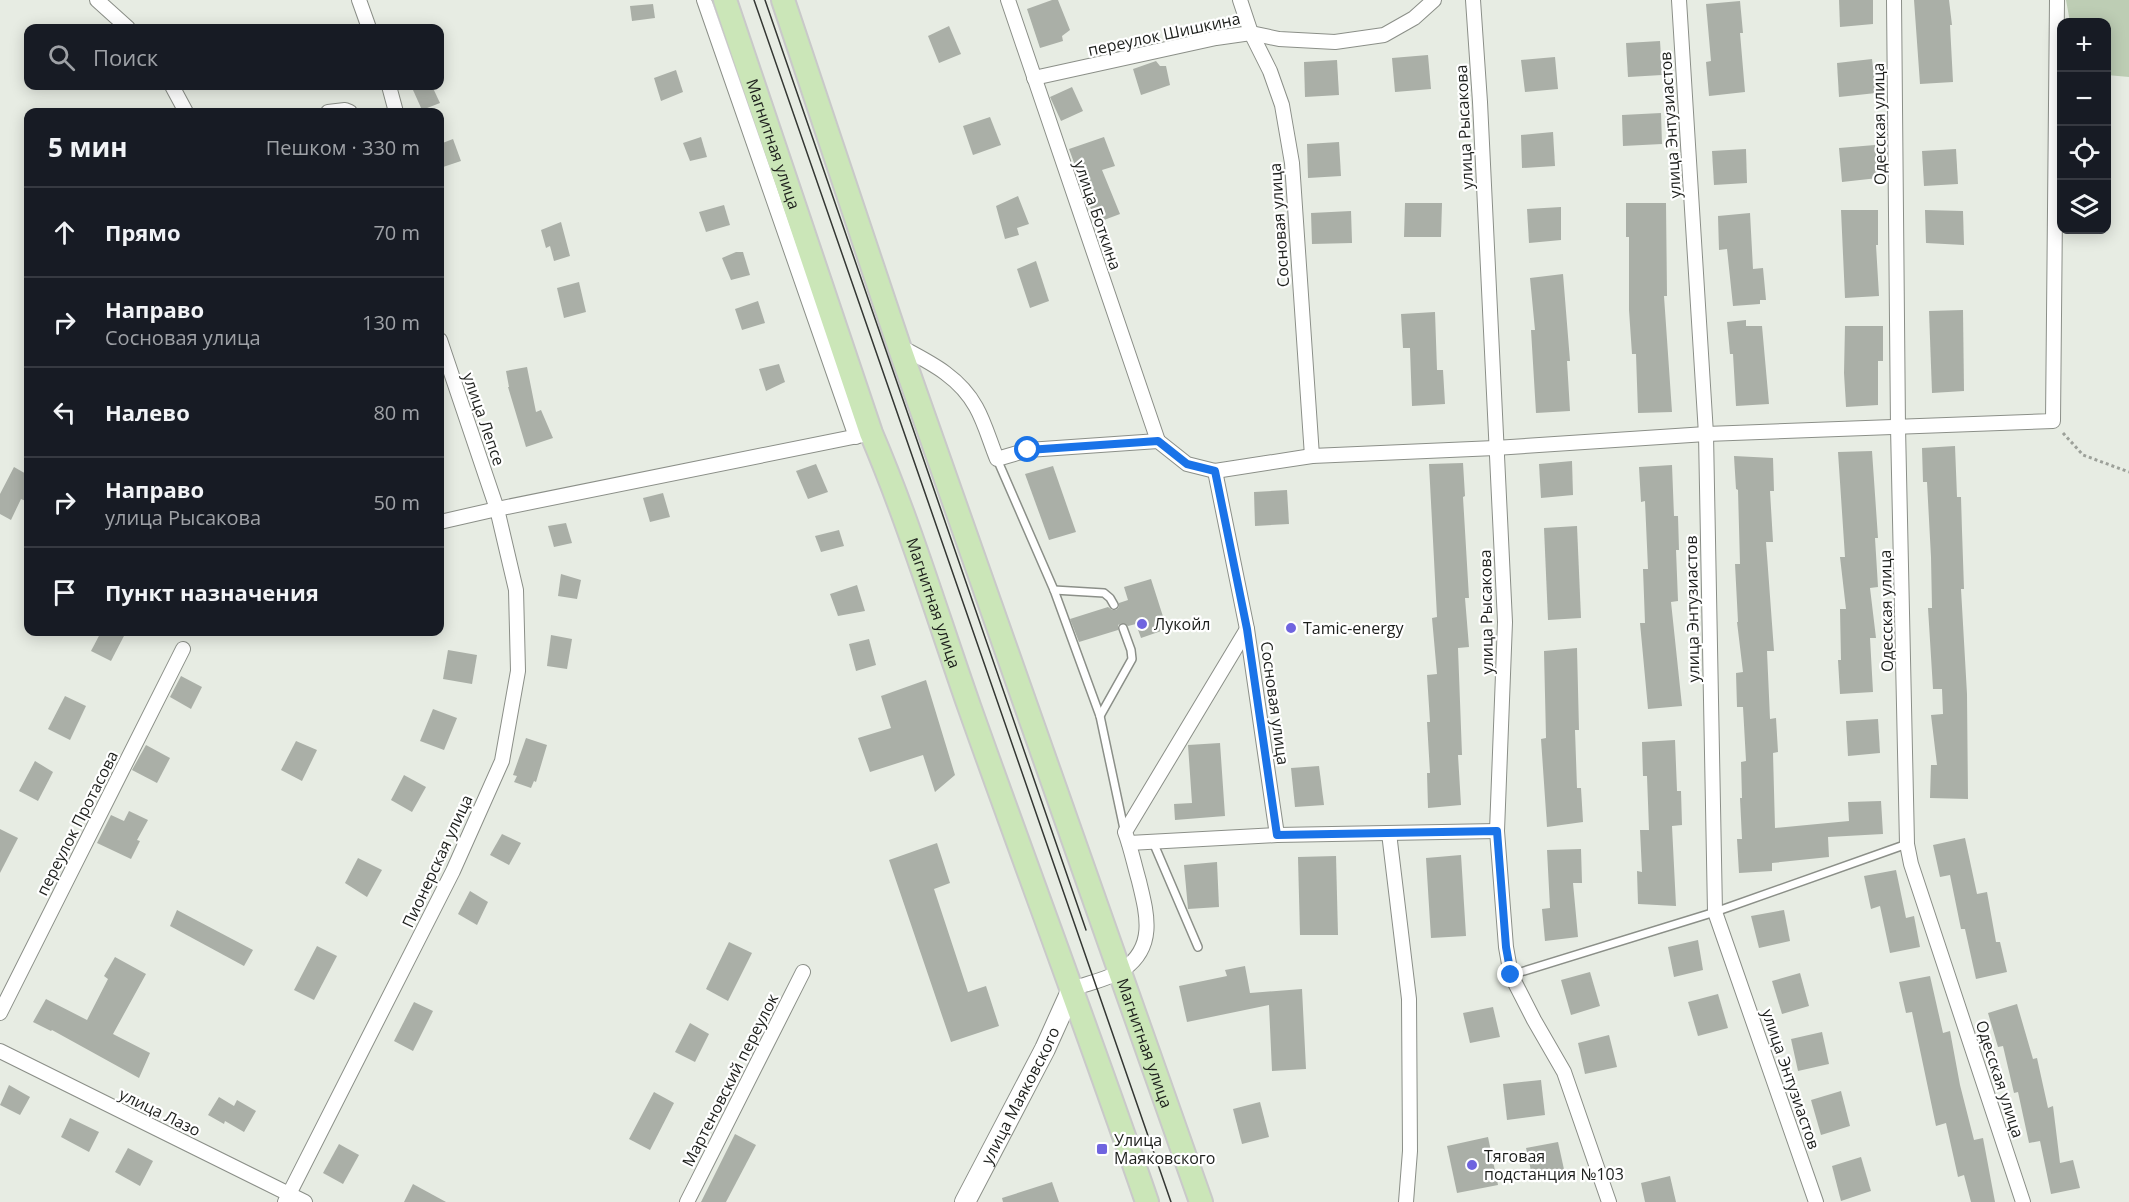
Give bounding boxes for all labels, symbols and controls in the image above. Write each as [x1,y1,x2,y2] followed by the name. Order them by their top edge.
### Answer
[1086,7,1242,61] street label: переулок Шишкина
[2057,18,2111,234] map controls
[2057,18,2111,72] button: +
[24,24,444,90] search box
[45,41,78,74] icon: search
[93,42,158,72] text: Поиск
[1654,51,1686,199] street label: улица Энтузиастов
[1867,63,1891,185] street label: Одесская улица
[1450,64,1478,190] street label: улица Рысакова
[2057,72,2111,126] button: −
[741,76,806,212] street label: Магнитная улица
[2057,126,2111,180] button: locate
[48,129,128,165] text: 5 мин
[266,134,420,161] text: Пешком · 330 m
[1069,157,1127,273] street label: улица Боткина
[1264,162,1294,288] street label: Сосновая улица
[2057,180,2111,234] button: layers
[48,216,81,249] icon: ahead
[105,217,181,247] text: Прямо
[373,219,420,246] text: 70 m
[105,294,204,324] text: Направо
[48,306,81,339] icon: right
[362,309,420,336] text: 130 m
[105,324,261,351] text: Сосновая улица
[458,369,510,469] street label: улица Лепсе
[48,396,81,429] icon: left
[105,397,190,427] text: Налево
[373,399,420,426] text: 80 m
[1014,436,1040,462] route start
[105,474,204,504] text: Направо
[48,486,81,519] icon: right
[373,489,420,516] text: 50 m
[105,504,261,531] text: улица Рысакова
[901,535,966,671] street label: Магнитная улица
[1680,535,1704,683] street label: улица Энтузиастов
[1474,549,1498,675] street label: улица Рысакова
[1874,550,1898,672] street label: Одесская улица
[48,576,81,609] icon: arrive
[105,577,319,607] text: Пункт назначения
[1154,613,1210,635] place label: Лукойл
[1135,617,1149,631] marker: Лукойл
[1303,617,1404,639] place label: Tamic-energy
[1284,621,1298,635] marker: Tamic-energy
[1255,640,1295,766] street label: Сосновая улица
[31,747,123,899] street label: переулок Протасова
[397,791,477,931] street label: Пионерская улица
[1497,961,1523,987] route end
[1112,975,1178,1111] street label: Магнитная улица
[677,989,784,1170] street label: Мартеновский переулок
[1757,1006,1825,1152] street label: улица Энтузиастов
[1971,1017,2029,1141] street label: Одесская улица
[976,1023,1065,1168] street label: улица Маяковского
[116,1083,204,1141] street label: улица Лазо
[1114,1129,1215,1169] place label: Улица Маяковского
[1095,1142,1109,1156] marker: Улица Маяковского
[1484,1145,1624,1185] place label: Тяговая подстанция №103
[1465,1158,1479,1172] marker: Тяговая подстанция №103

